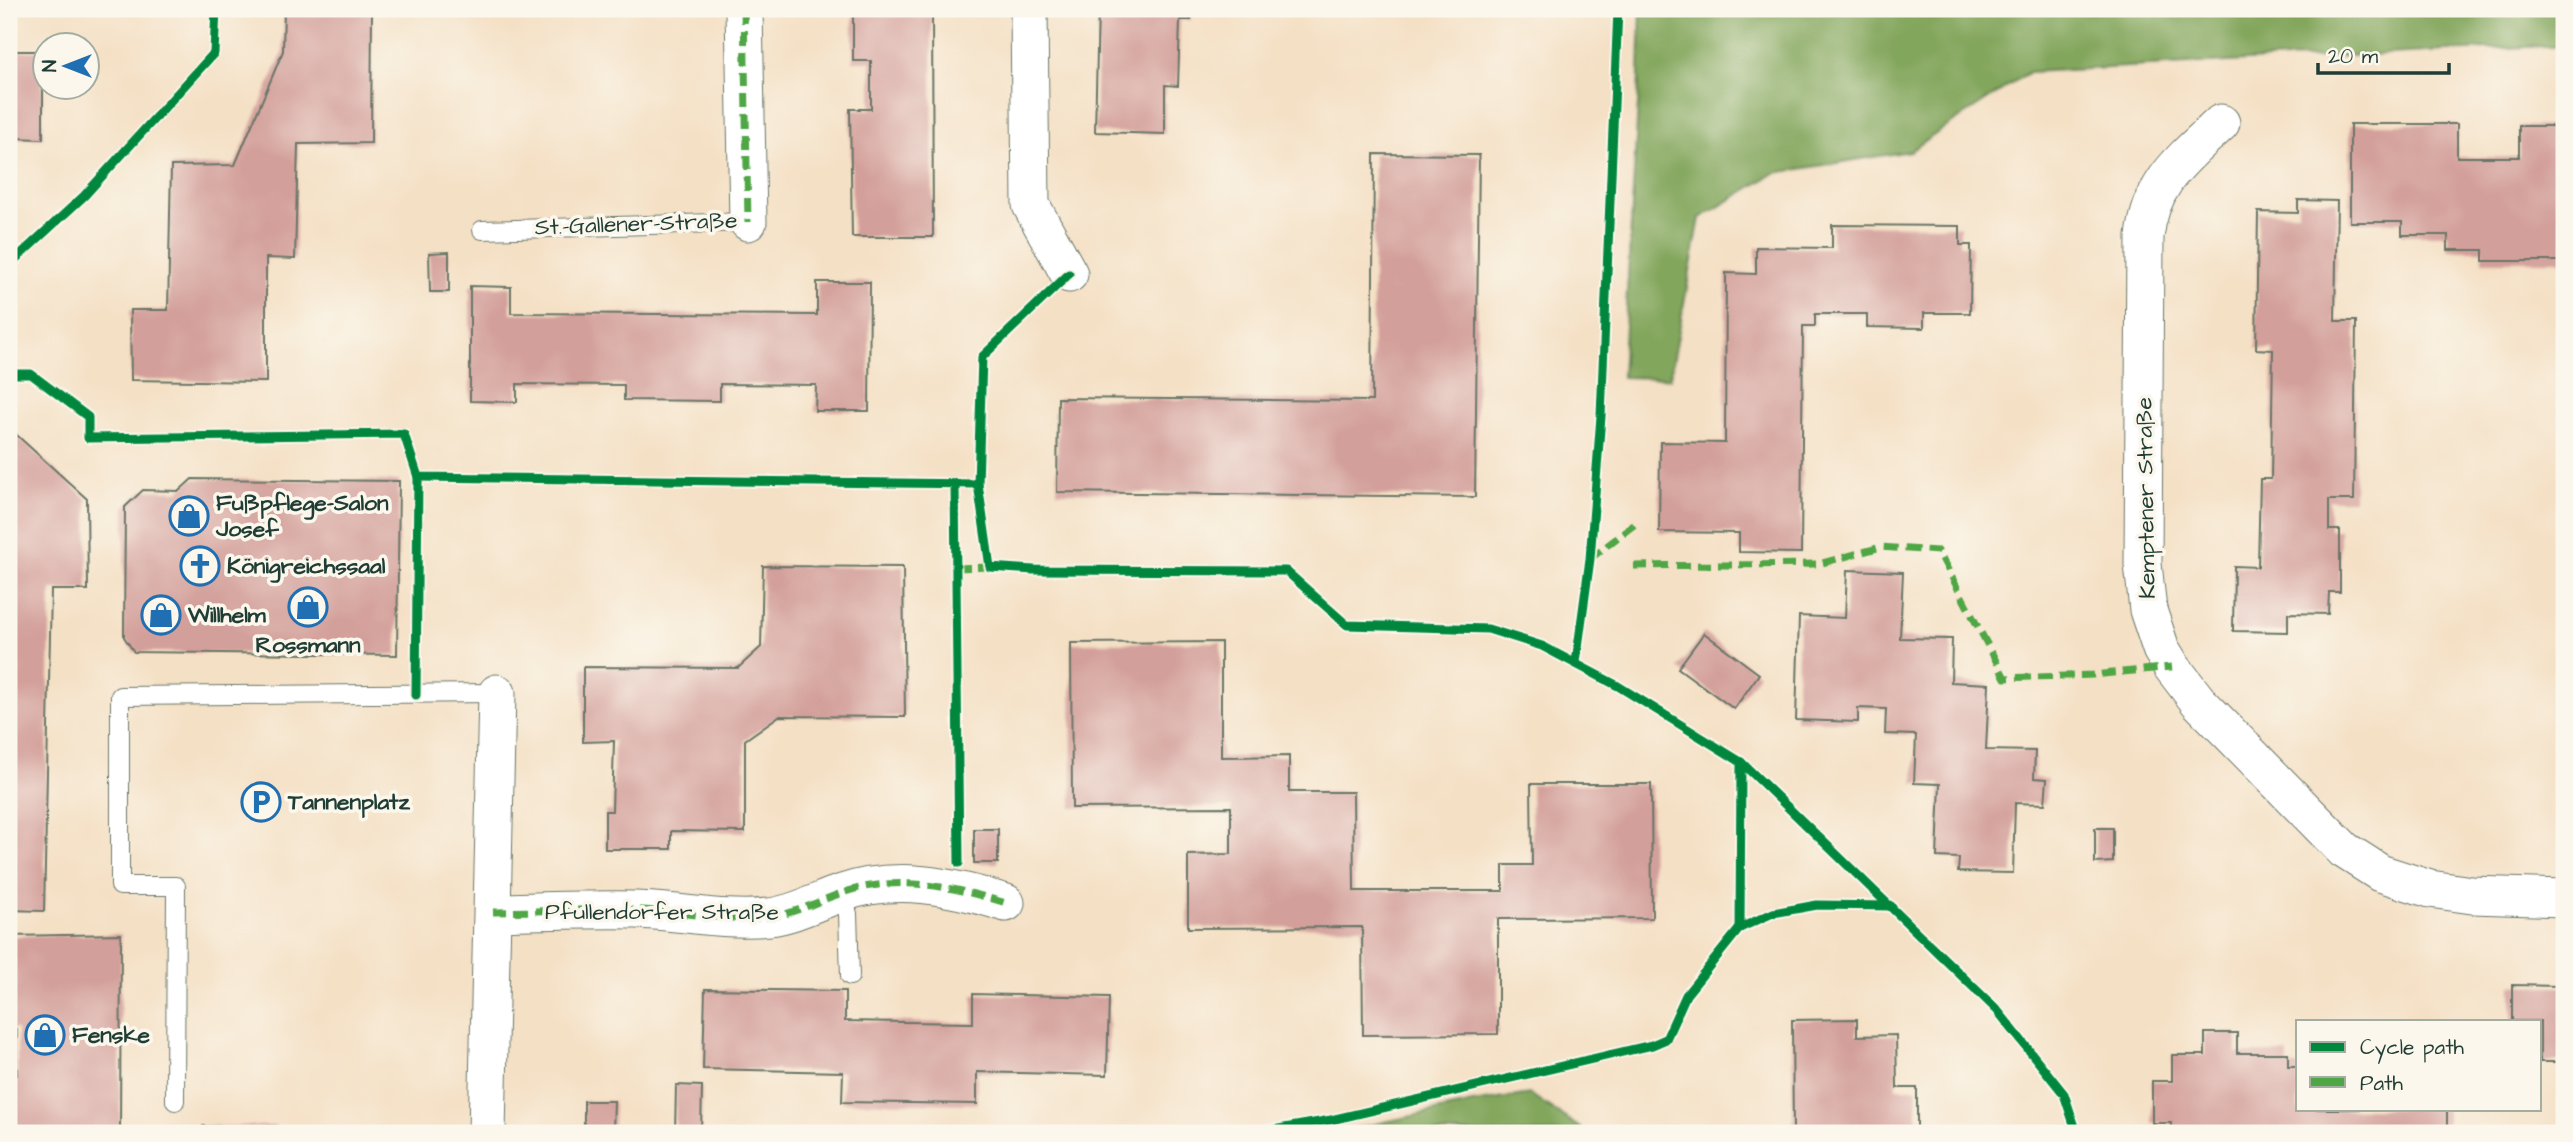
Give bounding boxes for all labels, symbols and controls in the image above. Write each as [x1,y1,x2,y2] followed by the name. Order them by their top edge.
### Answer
[32,32,102,102] north arrow
[2318,32,2449,76] scale bar
[2328,42,2379,71] text: 20 m
[37,60,64,72] text: N
[534,204,738,244] street label: St.-Gallener-Straße
[2128,397,2164,599] street label: Kemptener Straße
[215,487,389,545] place label: Fußpflege-Salon Josef
[168,495,210,537] shop icon: Fußpflege-Salon Josef
[179,545,221,587] church icon: Königreichssaal
[227,550,386,583] place label: Königreichssaal
[287,586,329,628] shop icon: Rossmann
[140,594,182,636] shop icon: Willhelm
[187,599,267,631] place label: Willhelm
[255,629,361,661] place label: Rossmann
[240,781,282,823] parking icon: Tannenplatz
[287,786,410,818] place label: Tannenplatz
[545,896,779,928] street label: Pfullendorfer Straße
[24,1014,66,1056] shop icon: Fenske
[72,1019,151,1051] place label: Fenske
[2296,1020,2542,1110] legend
[2360,1033,2465,1064] text: Cycle path
[2360,1069,2404,1098] text: Path

